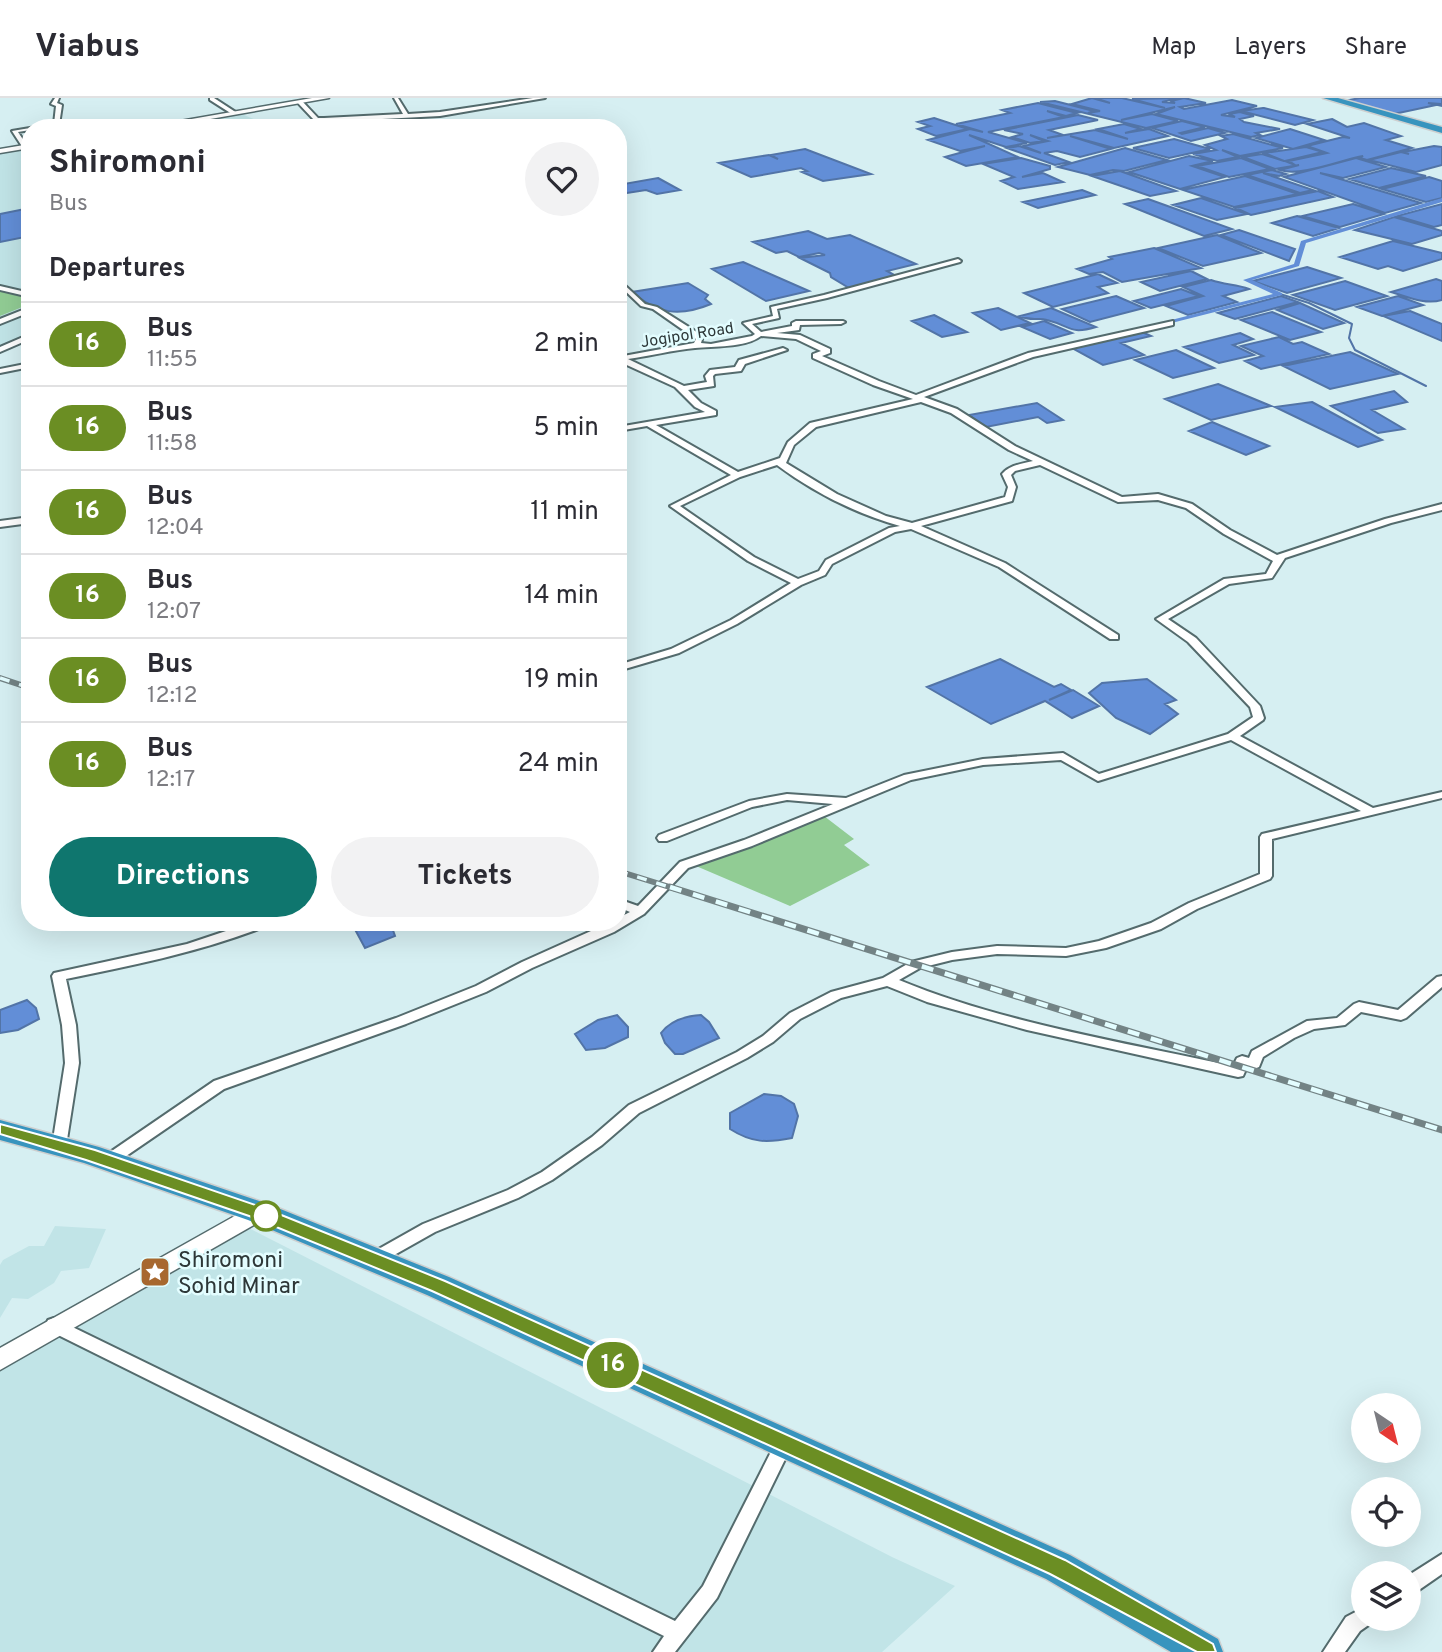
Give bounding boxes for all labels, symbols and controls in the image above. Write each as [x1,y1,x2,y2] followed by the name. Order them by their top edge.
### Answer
[35,27,140,69] text: Viabus
[1151,33,1196,63] text: Map
[1234,33,1306,63] text: Layers
[1344,33,1407,63] text: Share
[525,142,599,216] button: heart
[49,143,206,185] text: Shiromoni
[49,190,88,219] text: Bus
[49,253,186,286] text: Departures
[147,313,193,346] text: Bus
[639,319,735,353] street label: Jogipol Road
[534,328,599,361] text: 2 min
[75,329,100,359] text: 16
[147,346,198,375] text: 11:55
[147,397,193,430] text: Bus
[533,412,599,445] text: 5 min
[75,413,100,443] text: 16
[147,430,198,459] text: 11:58
[147,481,193,514] text: Bus
[530,496,599,529] text: 11 min
[75,497,100,527] text: 16
[147,514,204,543] text: 12:04
[147,565,193,598] text: Bus
[524,580,599,613] text: 14 min
[75,581,100,611] text: 16
[147,598,201,627] text: 12:07
[147,649,193,682] text: Bus
[524,664,599,697] text: 19 min
[75,665,100,695] text: 16
[147,682,198,711] text: 12:12
[147,733,193,766] text: Bus
[518,748,599,781] text: 24 min
[75,749,100,779] text: 16
[147,766,195,795] text: 12:17
[49,837,317,917] button: Directions
[331,837,599,917] button: Tickets
[251,1201,281,1231] unlabelled marker
[178,1247,300,1302] place label: Shiromoni Sohid Minar
[138,1255,172,1289] place icon: Shiromoni Sohid Minar
[582,1342,644,1388] line badge: 16
[601,1350,625,1380] text: 16
[1351,1393,1421,1463] north arrow
[1351,1393,1421,1631] map controls
[1351,1477,1421,1547] button: locate
[1351,1561,1421,1631] button: layers

